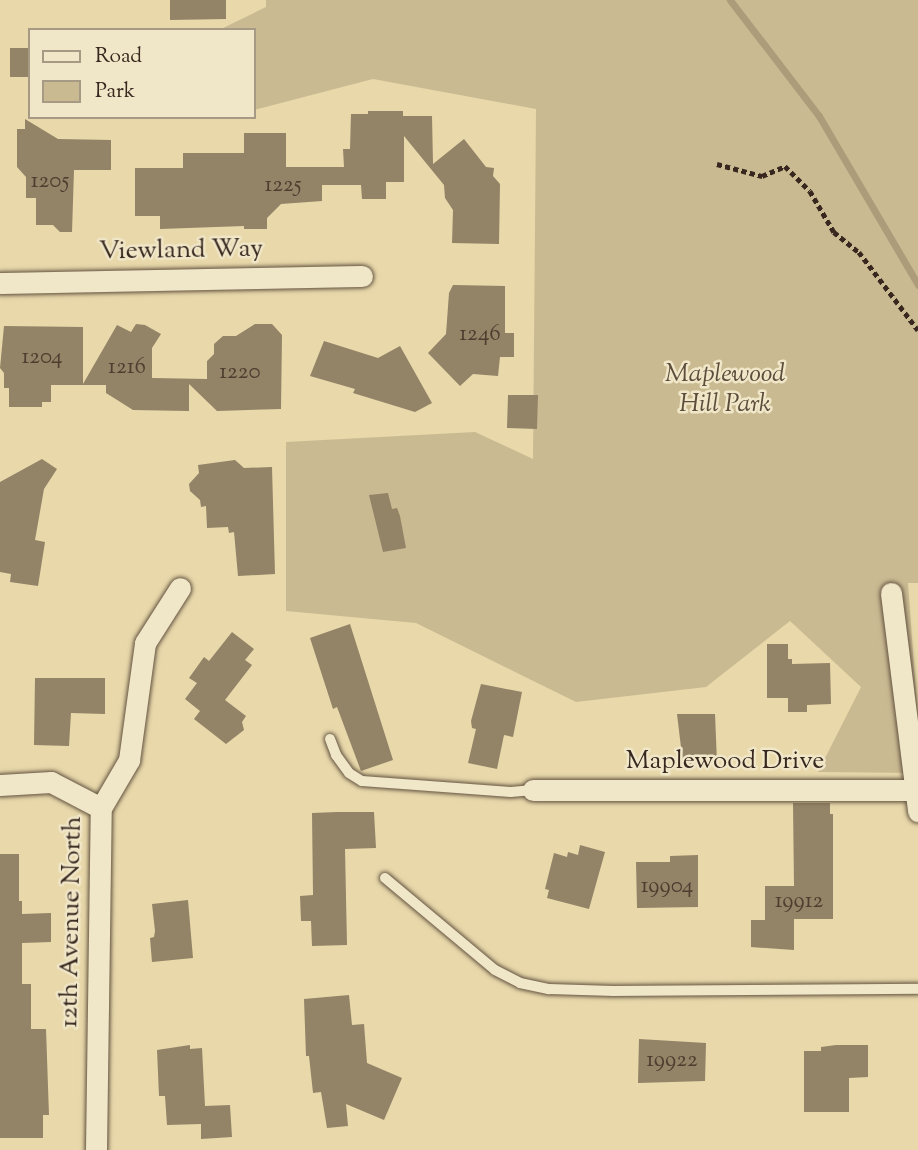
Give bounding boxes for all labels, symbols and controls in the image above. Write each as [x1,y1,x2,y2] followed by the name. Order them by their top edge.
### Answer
[28,28,256,119] legend
[95,42,142,72] text: Road
[95,77,135,107] text: Park
[31,168,69,196] house number: 1205
[264,172,302,200] house number: 1225
[99,234,263,268] street label: Viewland Way
[459,321,501,349] house number: 1246
[21,344,63,372] house number: 1204
[108,354,146,382] house number: 1216
[219,359,261,387] house number: 1220
[665,359,785,420] park label: Maplewood Hill Park
[626,746,824,778] street label: Maplewood Drive
[55,816,89,1028] street label: 12th Avenue North
[641,873,693,901] house number: 19904
[775,888,823,916] house number: 19912
[646,1047,698,1075] house number: 19922

